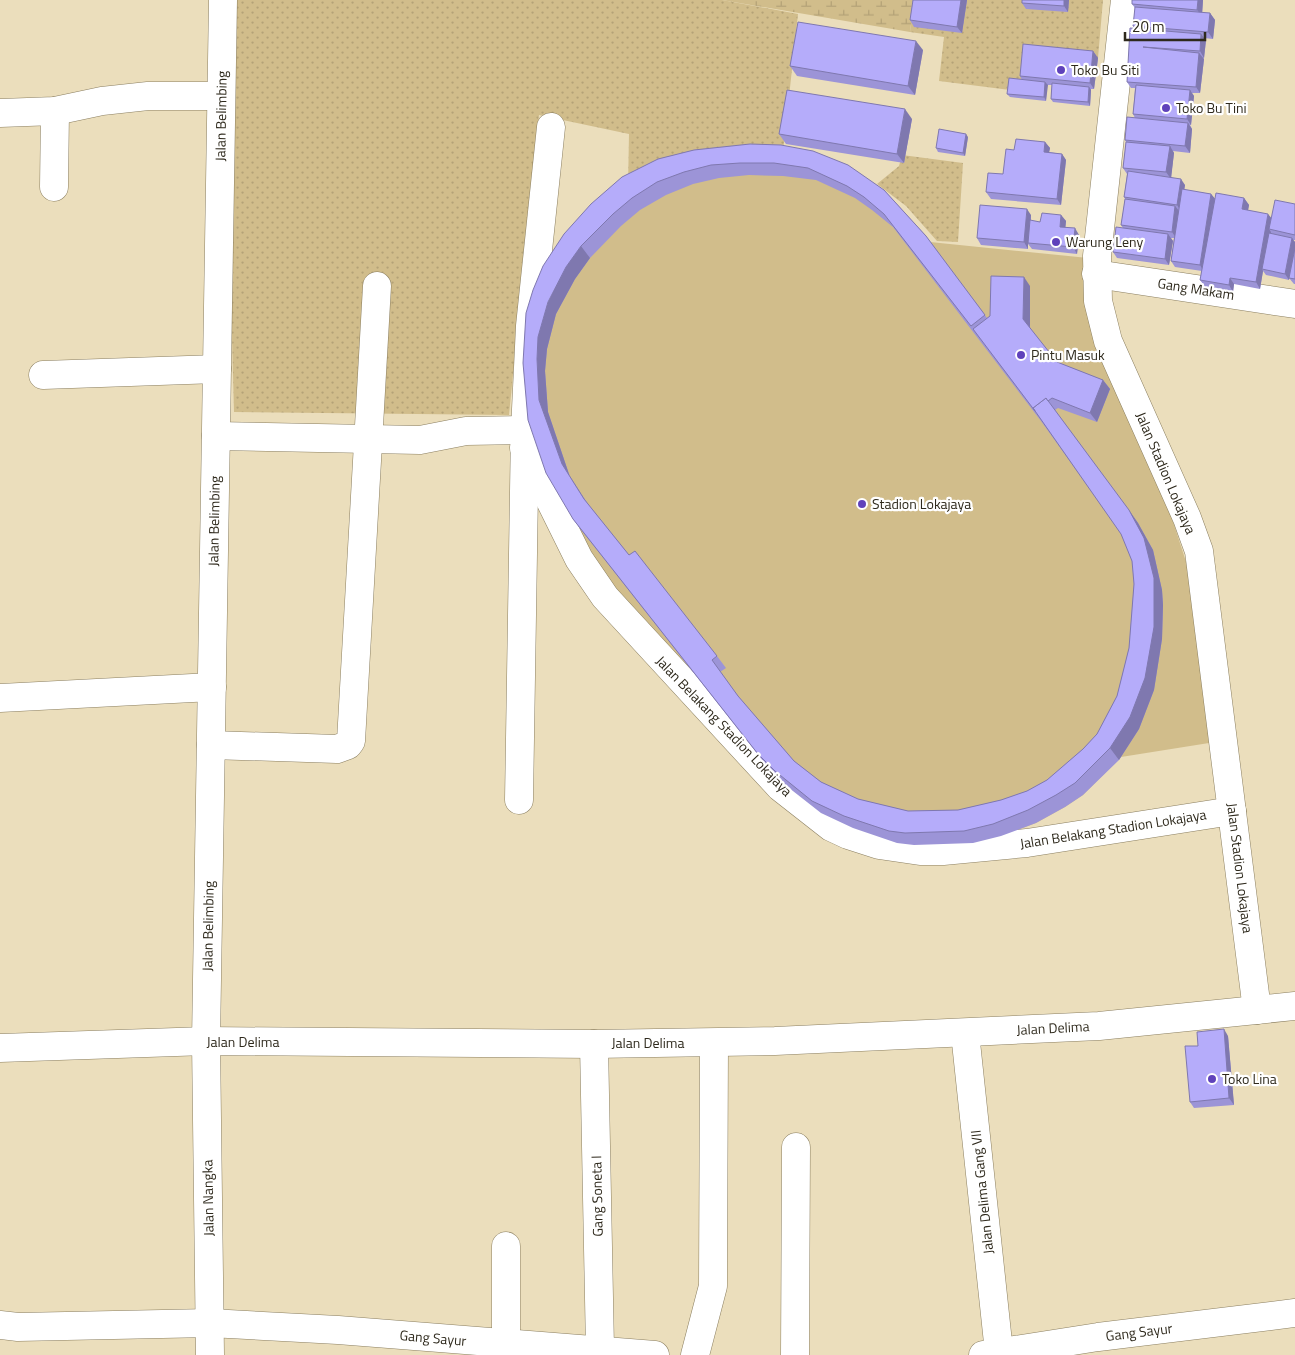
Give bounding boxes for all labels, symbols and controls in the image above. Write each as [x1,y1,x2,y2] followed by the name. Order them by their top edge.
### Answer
[1125,10,1205,42] scale bar
[1132,15,1165,38] text: 20 m
[1071,59,1139,80] place label: Toko Bu Siti
[1055,64,1067,76] marker: Toko Bu Siti
[209,70,232,162] street label: Jalan Belimbing
[1176,97,1247,118] place label: Toko Bu Tini
[1160,102,1172,114] marker: Toko Bu Tini
[1066,231,1143,252] place label: Warung Leny
[1050,236,1062,248] marker: Warung Leny
[1156,272,1236,305] street label: Gang Makam
[1031,344,1105,365] place label: Pintu Masuk
[1015,349,1027,361] marker: Pintu Masuk
[1131,408,1202,537] street label: Jalan Stadion Lokajaya
[202,475,225,567] street label: Jalan Belimbing
[872,493,971,514] place label: Stadion Lokajaya
[856,498,868,510] marker: Stadion Lokajaya
[651,651,797,801] street label: Jalan Belakang Stadion Lokajaya
[1222,802,1259,934] street label: Jalan Stadion Lokajaya
[1018,803,1208,854] street label: Jalan Belakang Stadion Lokajaya
[196,880,219,972] street label: Jalan Belimbing
[1016,1015,1090,1040] street label: Jalan Delima
[206,1031,280,1052] street label: Jalan Delima
[611,1032,685,1053] street label: Jalan Delima
[1222,1068,1277,1089] place label: Toko Lina
[1206,1073,1218,1085] marker: Toko Lina
[965,1129,998,1255] street label: Jalan Delima Gang VII
[585,1155,608,1237] street label: Gang Soneta I
[196,1159,219,1237] street label: Jalan Nangka
[1104,1317,1174,1346] street label: Gang Sayur
[399,1324,467,1351] street label: Gang Sayur

